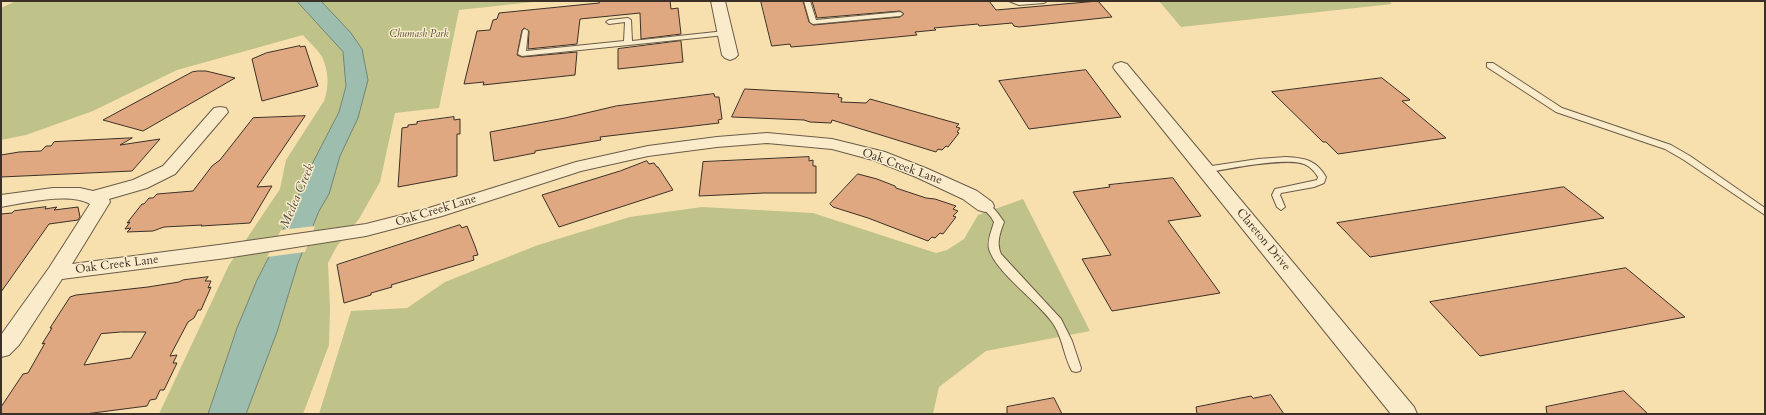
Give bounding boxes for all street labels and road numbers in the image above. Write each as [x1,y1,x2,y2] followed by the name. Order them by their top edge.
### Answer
[860,146,944,188] street label: Oak Creek Lane
[394,192,478,230] street label: Oak Creek Lane
[1233,206,1293,274] street label: Clareton Drive
[74,253,160,277] street label: Oak Creek Lane

